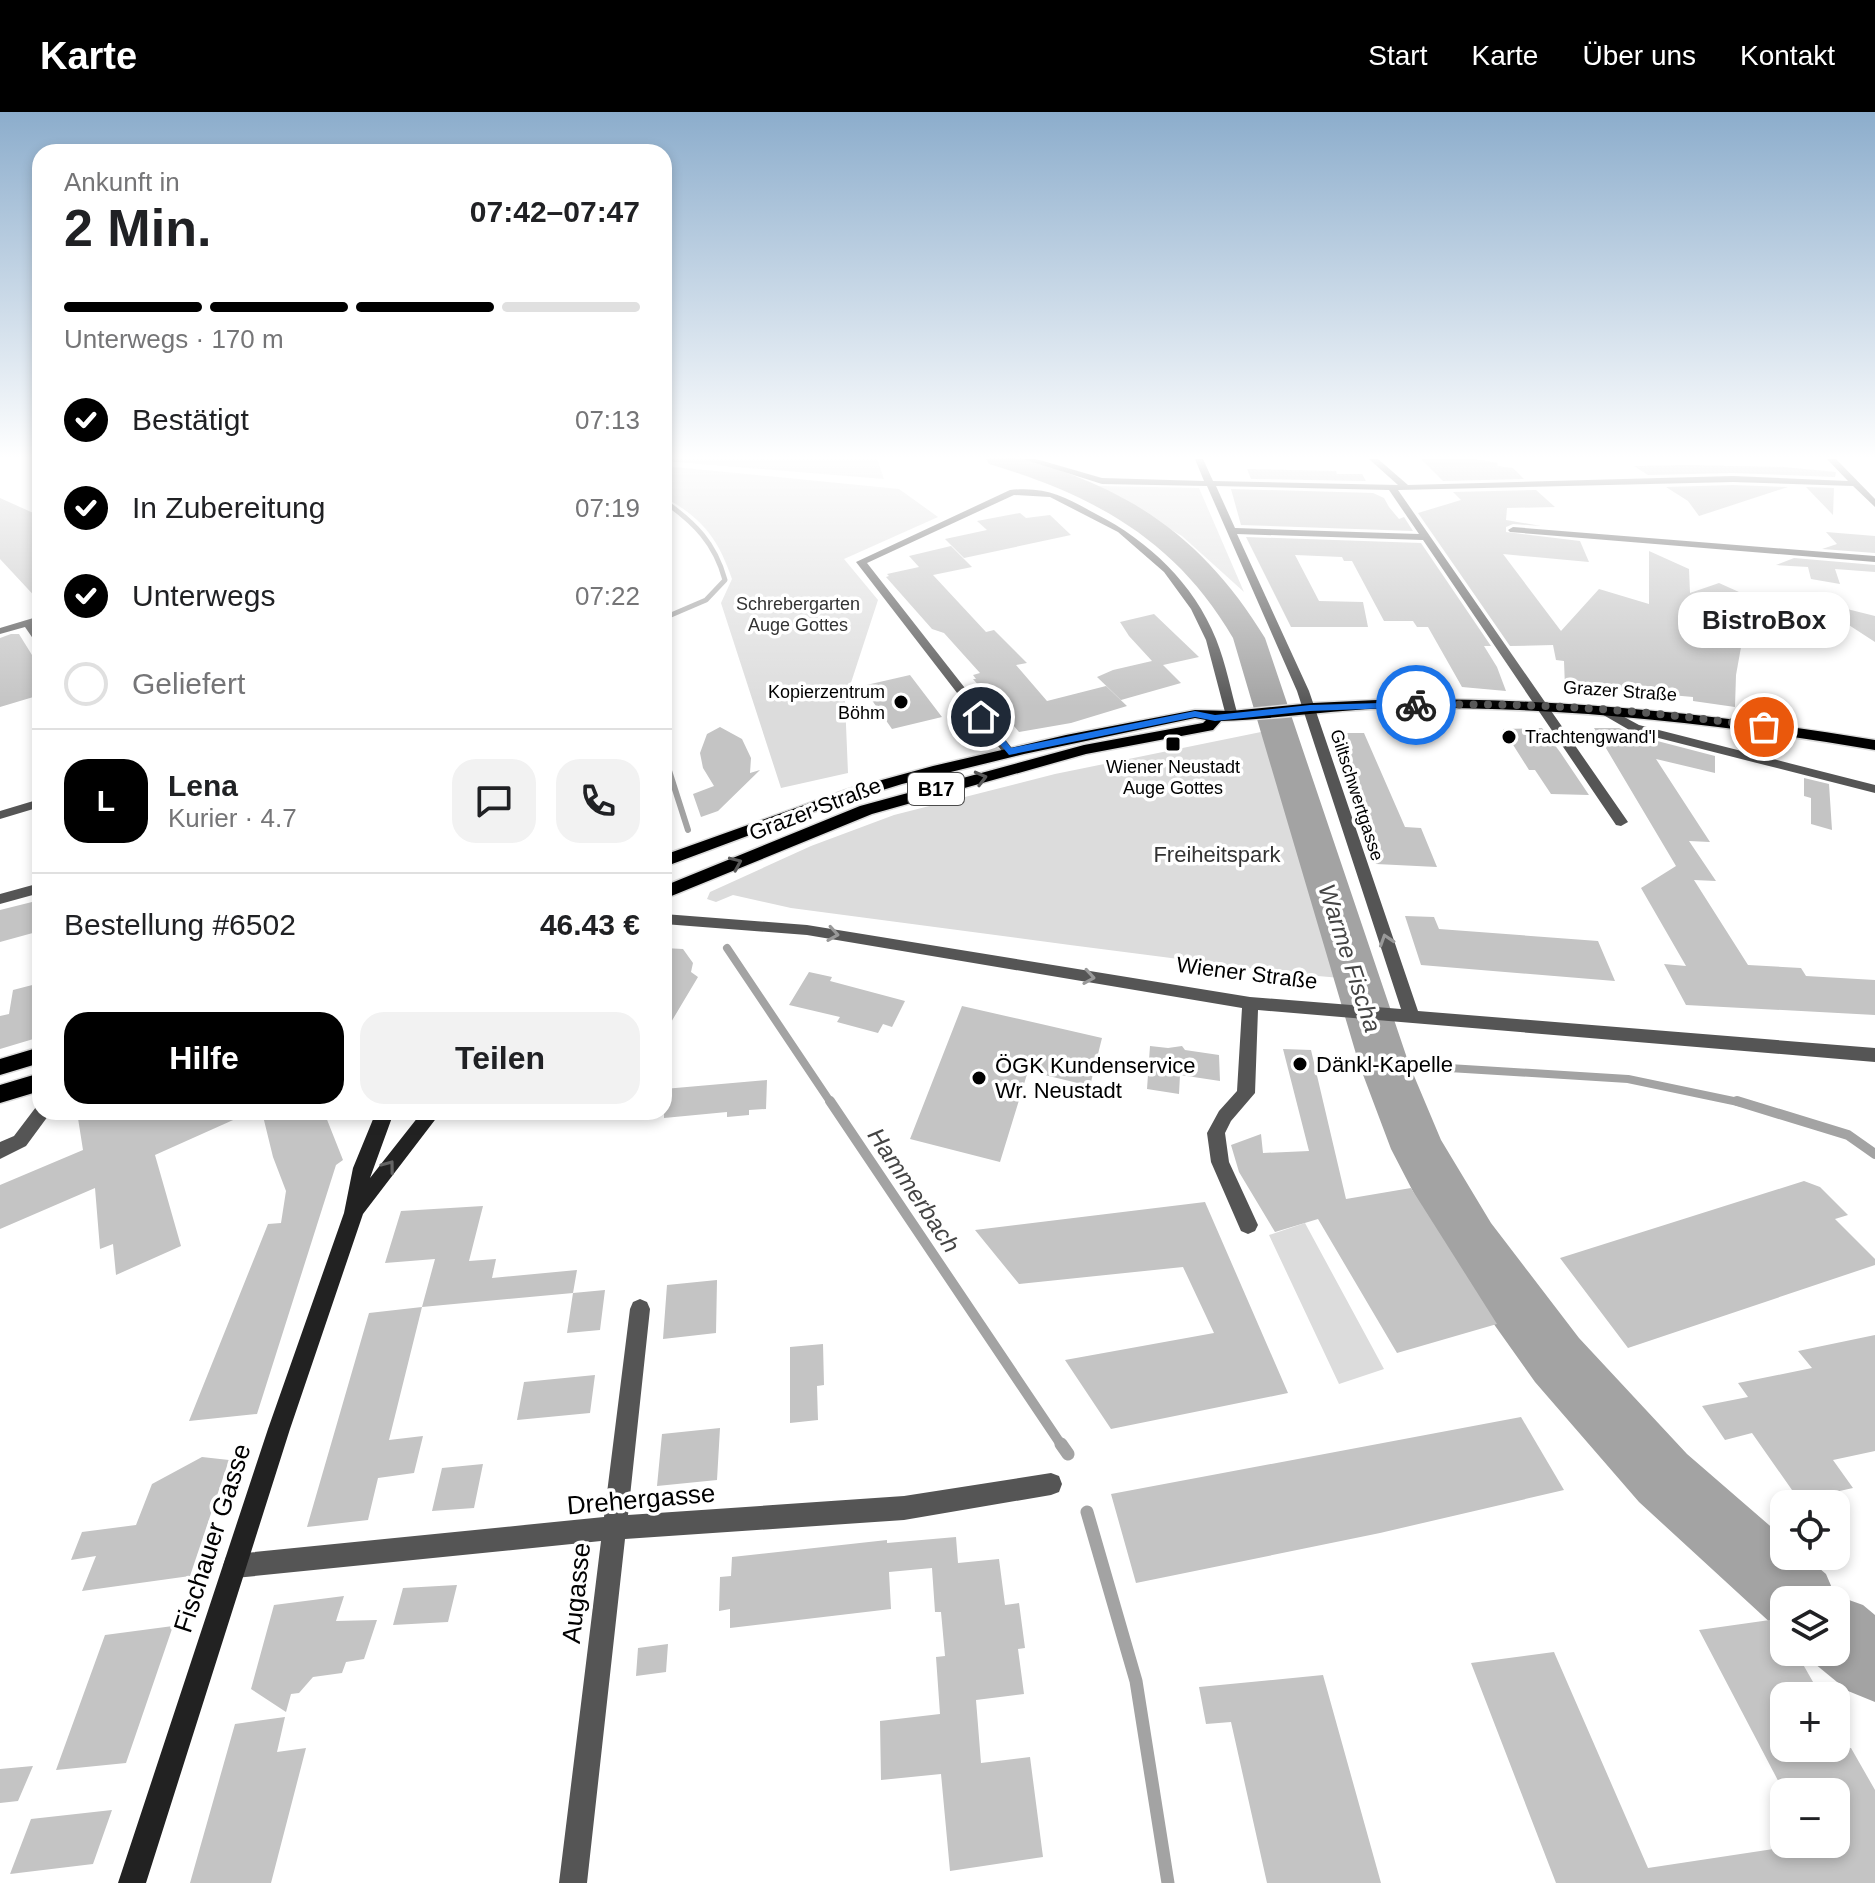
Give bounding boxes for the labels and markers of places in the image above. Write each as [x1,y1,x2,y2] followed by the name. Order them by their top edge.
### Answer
[1678,591,1850,647] callout: BistroBox
[768,682,885,723] place label: Kopierzentrum Böhm
[947,683,1015,751] pin
[892,693,910,711] marker: Kopierzentrum Böhm
[1730,693,1798,761] pin
[1525,727,1656,747] place label: Trachtengwand'l
[1500,728,1518,746] marker: Trachtengwand'l
[1164,735,1182,753] marker: Wiener Neustadt Auge Gottes
[1106,757,1240,798] place label: Wiener Neustadt Auge Gottes
[1316,1052,1453,1077] place label: Dänkl-Kapelle
[995,1053,1196,1103] place label: ÖGK Kundenservice Wr. Neustadt
[1291,1055,1309,1073] marker: Dänkl-Kapelle
[970,1069,988,1087] marker: ÖGK Kundenservice Wr. Neustadt

